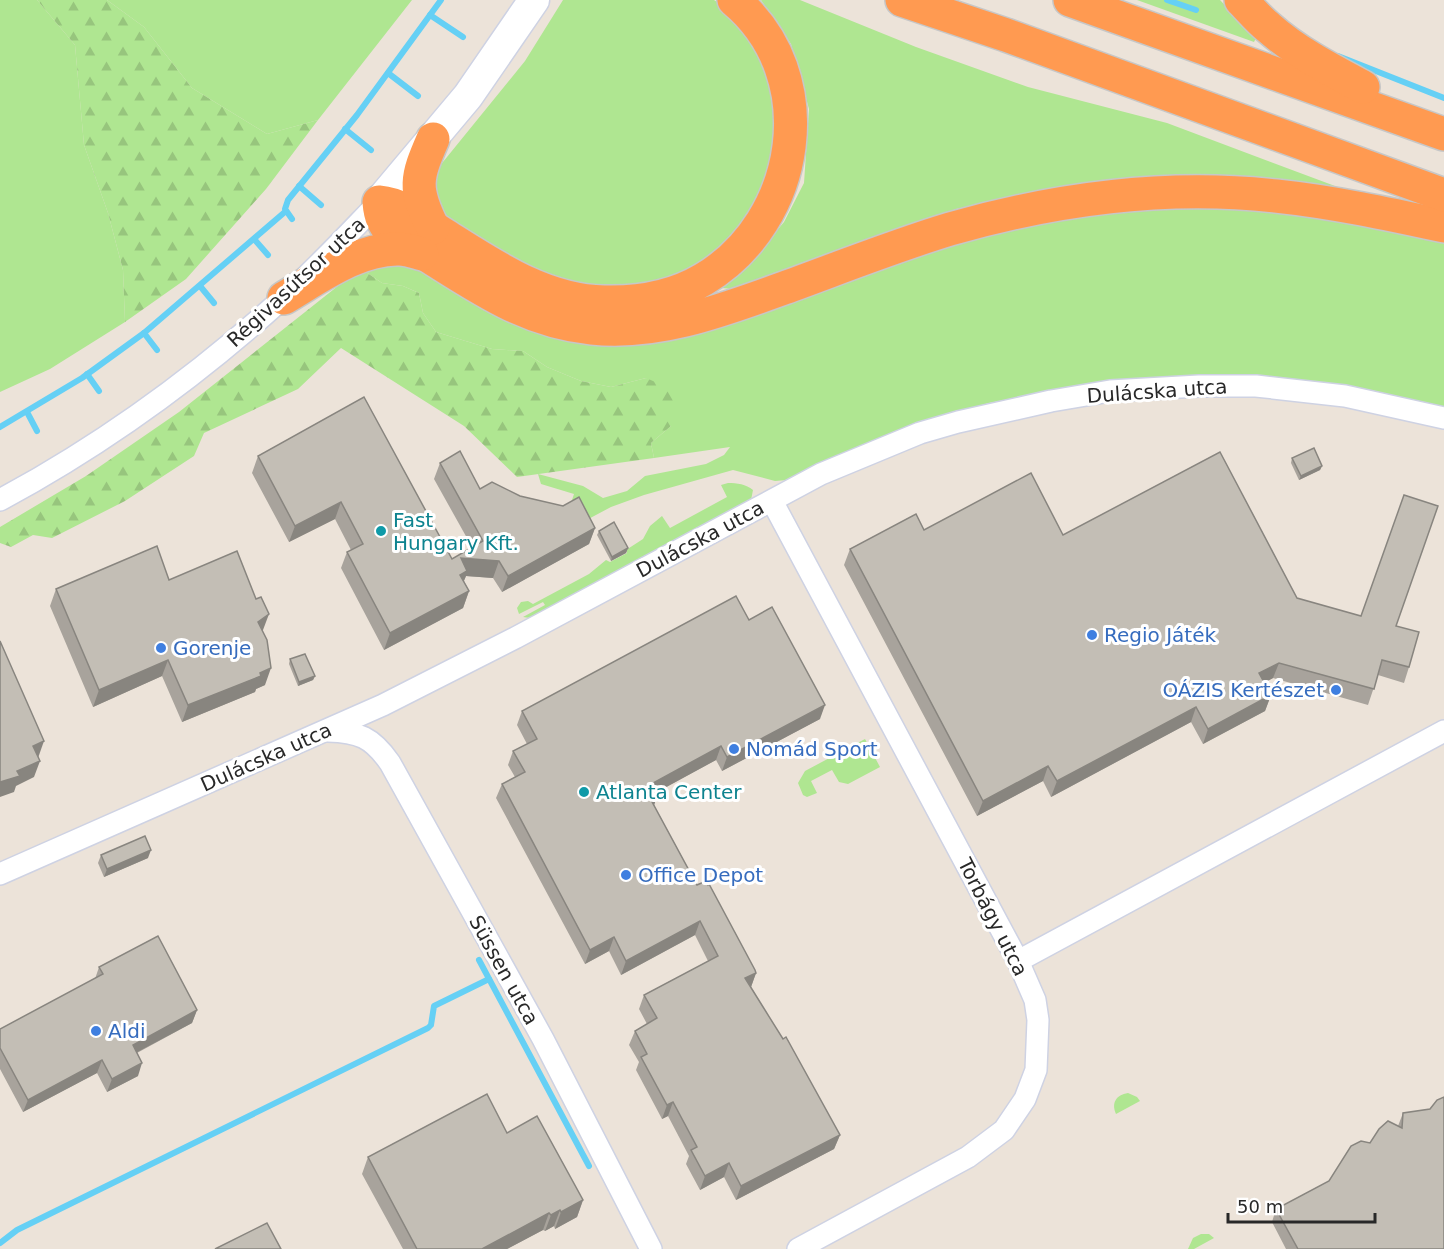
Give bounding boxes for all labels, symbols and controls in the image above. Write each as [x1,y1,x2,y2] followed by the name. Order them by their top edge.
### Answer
[222,212,370,352] street label: Régivasútsor utca
[1086,374,1228,408] street label: Dulácska utca
[632,495,768,583] street label: Dulácska utca
[393,508,519,555] place label: Fast Hungary Kft.
[374,524,388,538] marker: Fast Hungary Kft.
[1104,623,1216,647] place label: Regio Játék
[1085,628,1099,642] marker: Regio Játék
[173,636,251,660] place label: Gorenje
[154,641,168,655] marker: Gorenje
[1162,678,1324,702] place label: OÁZIS Kertészet
[1329,683,1343,697] marker: OÁZIS Kertészet
[197,717,335,797] street label: Dulácska utca
[746,737,878,761] place label: Nomád Sport
[727,742,741,756] marker: Nomád Sport
[596,780,742,804] place label: Atlanta Center
[577,785,591,799] marker: Atlanta Center
[953,853,1033,980] street label: Torbágy utca
[638,863,763,887] place label: Office Depot
[619,868,633,882] marker: Office Depot
[464,911,544,1029] street label: Süssen utca
[108,1019,146,1043] place label: Aldi
[89,1024,103,1038] marker: Aldi
[1228,1186,1375,1224] scale bar
[1237,1196,1283,1217] text: 50 m

